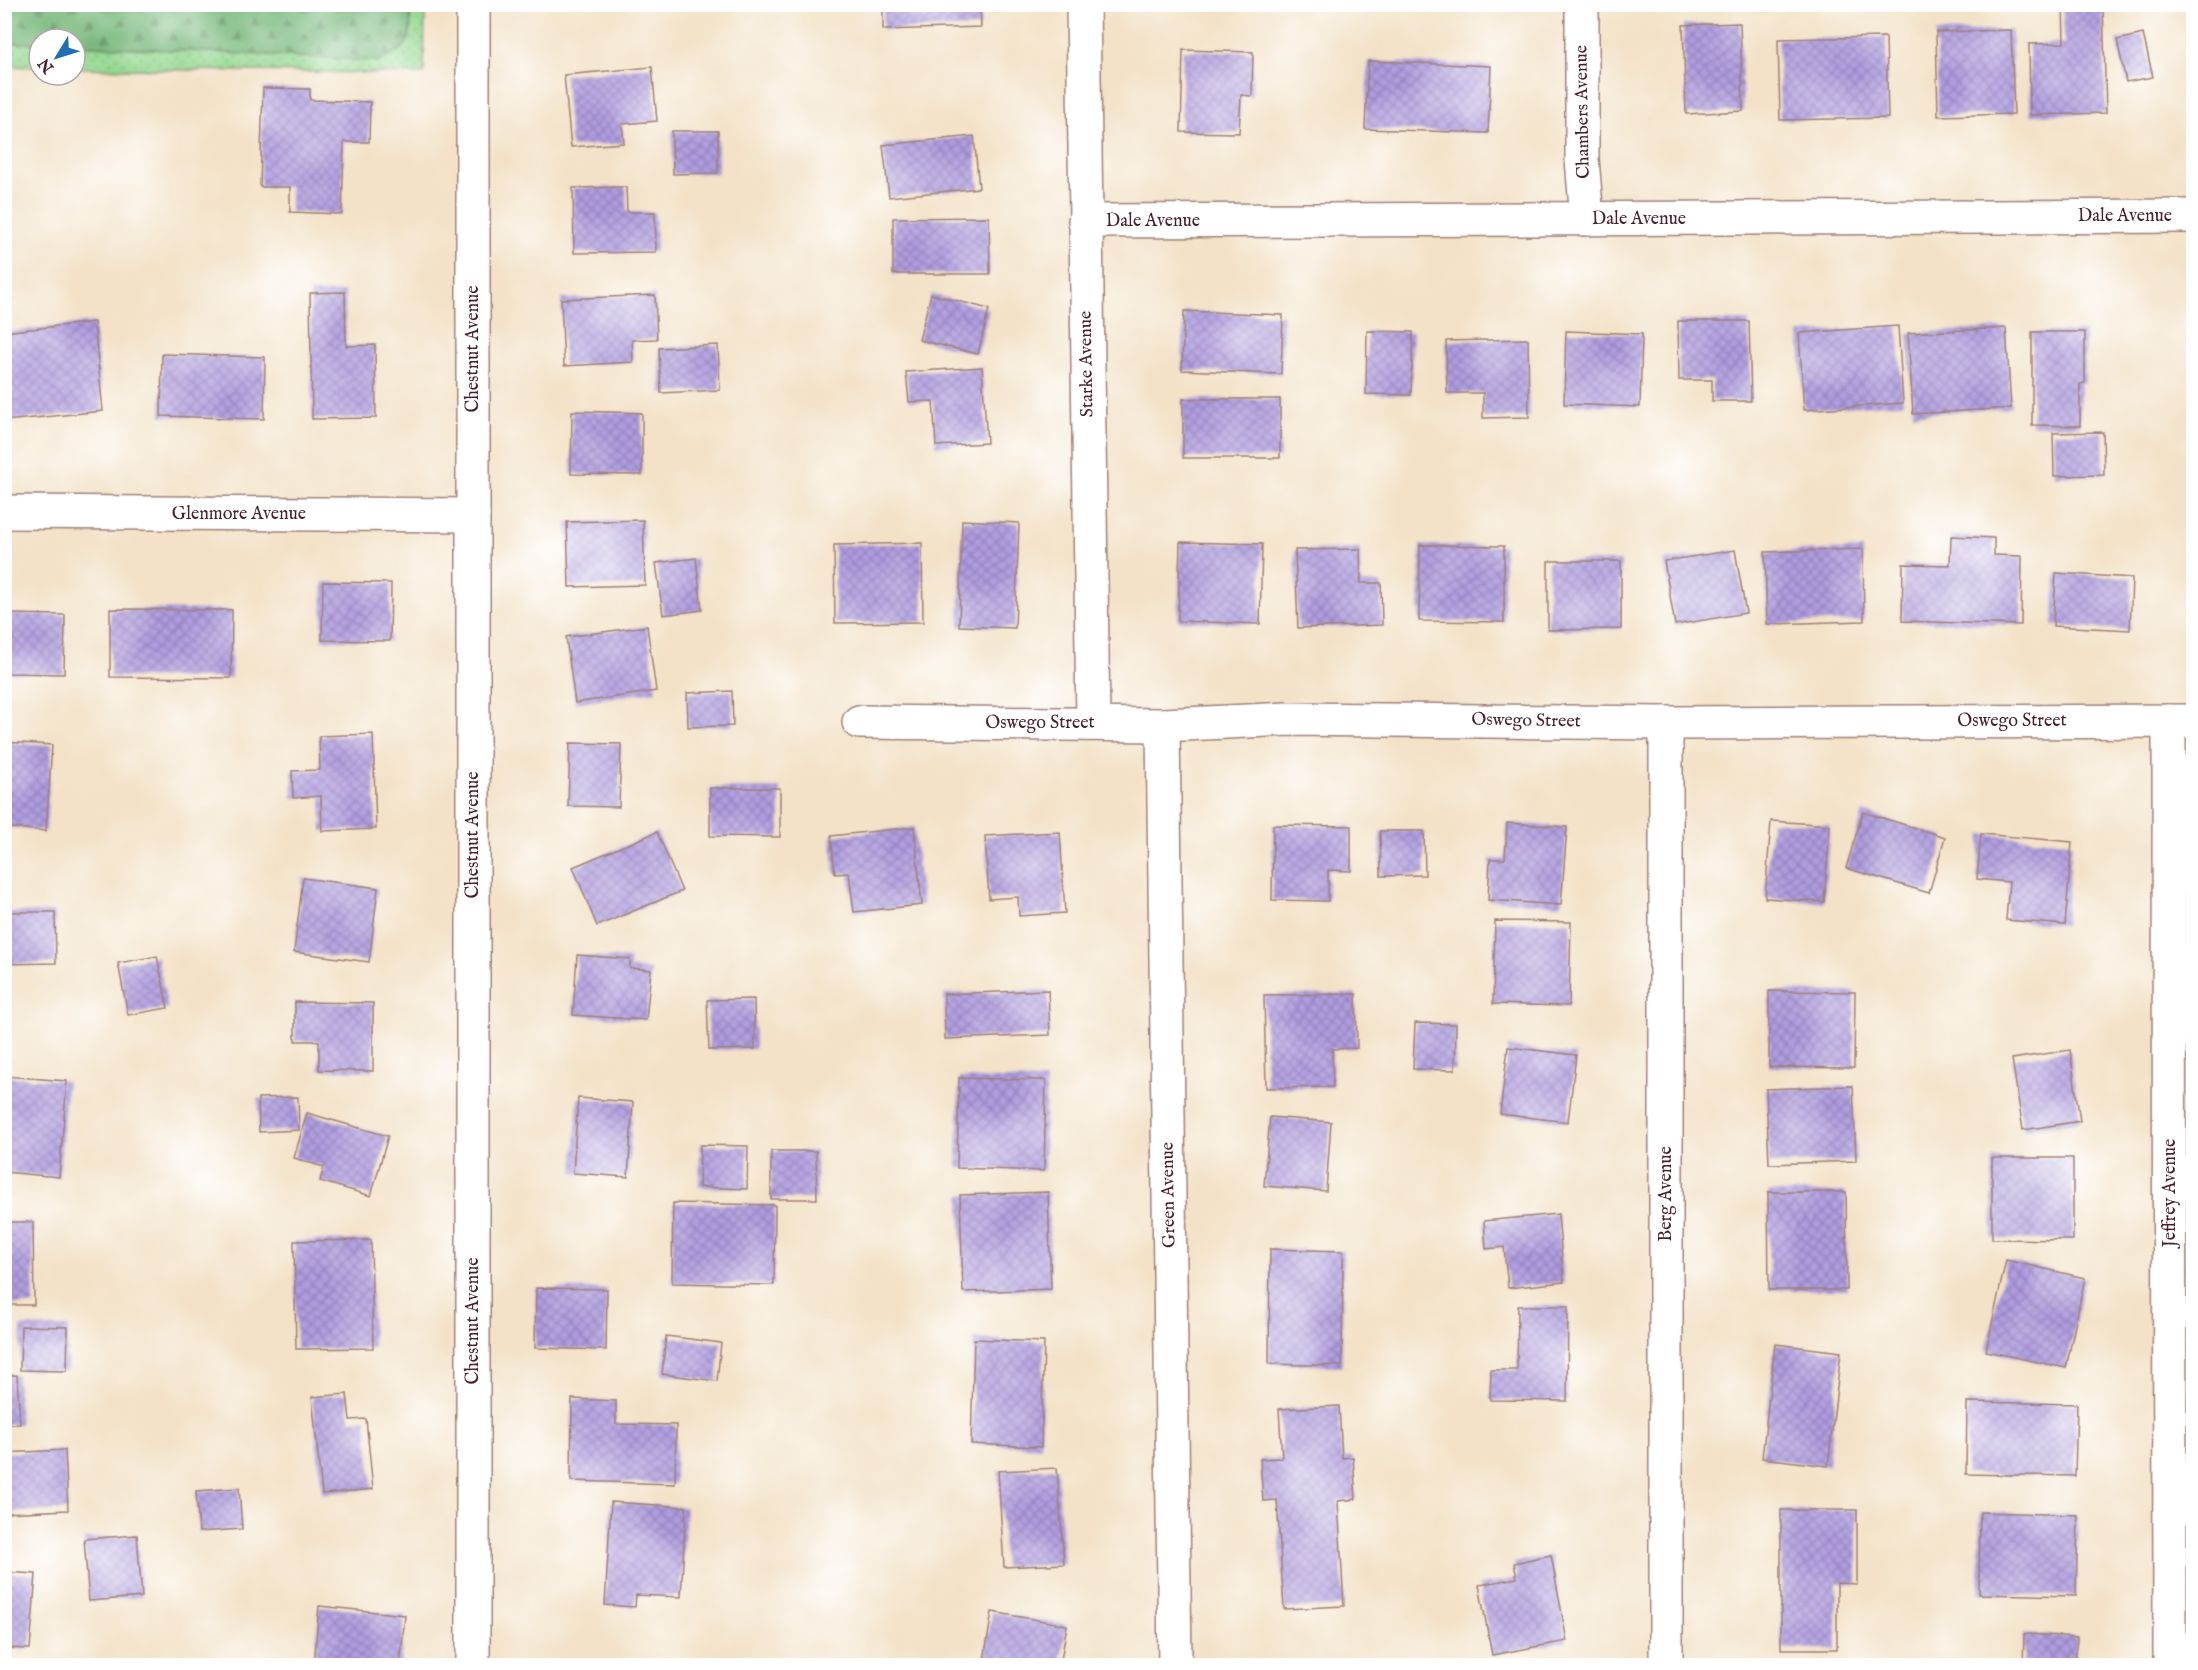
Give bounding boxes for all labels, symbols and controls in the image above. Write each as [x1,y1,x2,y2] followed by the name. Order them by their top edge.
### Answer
[27,27,87,87] north arrow
[1570,45,1596,179] street label: Chambers Avenue
[35,53,60,77] text: N
[2078,205,2172,228] street label: Dale Avenue
[1592,208,1686,231] street label: Dale Avenue
[1106,210,1200,233] street label: Dale Avenue
[462,285,485,413] street label: Chestnut Avenue
[1075,311,1099,417] street label: Starke Avenue
[172,503,306,526] street label: Glenmore Avenue
[1471,709,1581,733] street label: Oswego Street
[1957,710,2067,733] street label: Oswego Street
[985,712,1095,735] street label: Oswego Street
[462,771,485,899] street label: Chestnut Avenue
[2159,1139,2182,1249] street label: Jeffrey Avenue
[1157,1142,1181,1248] street label: Green Avenue
[1655,1146,1678,1242] street label: Berg Avenue
[462,1257,485,1385] street label: Chestnut Avenue

